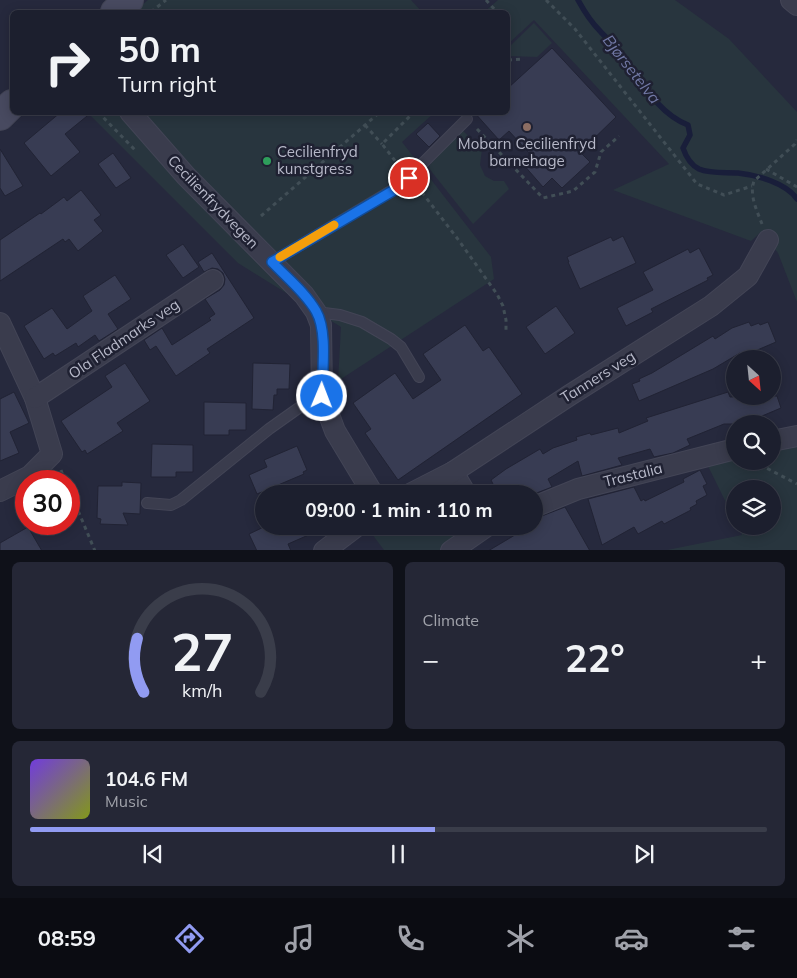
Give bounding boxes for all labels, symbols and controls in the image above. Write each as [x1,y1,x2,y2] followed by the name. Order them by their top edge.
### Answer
[118,27,201,71] text: 50 m
[35,30,100,95] icon: right
[599,30,665,108] water label: Bjørsetelva
[118,70,216,98] text: Turn right
[521,121,533,133] marker: Mobarn Cecilienfryd barnehage
[458,134,596,170] place label: Mobarn Cecilienfryd barnehage
[277,142,358,178] place label: Cecilienfryd kunstgress
[164,151,263,252] street label: Cecilienfrydvegen
[261,155,273,167] marker: Cecilienfryd kunstgress
[388,157,430,199] pin
[395,164,423,192] icon: arrive
[65,294,183,383] street label: Ola Fladmarks veg
[557,346,639,407] street label: Tanners veg
[726,350,781,405] north arrow
[726,350,781,535] map controls
[295,369,347,421] position arrow
[726,415,781,470] button: search
[601,458,664,491] street label: Trastalia
[15,470,80,535] speed limit sign: 30
[726,480,781,535] button: layers
[305,498,493,522] text: 09:00 · 1 min · 110 m
[423,610,479,630] text: Climate
[171,619,233,684] text: 27
[565,634,625,682] text: 22°
[423,642,439,677] text: −
[750,642,767,677] text: +
[182,679,222,701] text: km/h
[105,767,188,791] text: 104.6 FM
[105,791,148,811] text: Music
[139,840,167,868] icon: previous
[384,840,412,868] icon: pause
[630,840,658,868] icon: next
[172,921,207,956] icon: directions
[282,921,317,956] icon: music
[393,921,428,956] icon: phone
[503,921,538,956] icon: climate
[614,921,649,956] icon: car
[724,921,759,956] icon: filters
[38,924,96,952] text: 08:59

